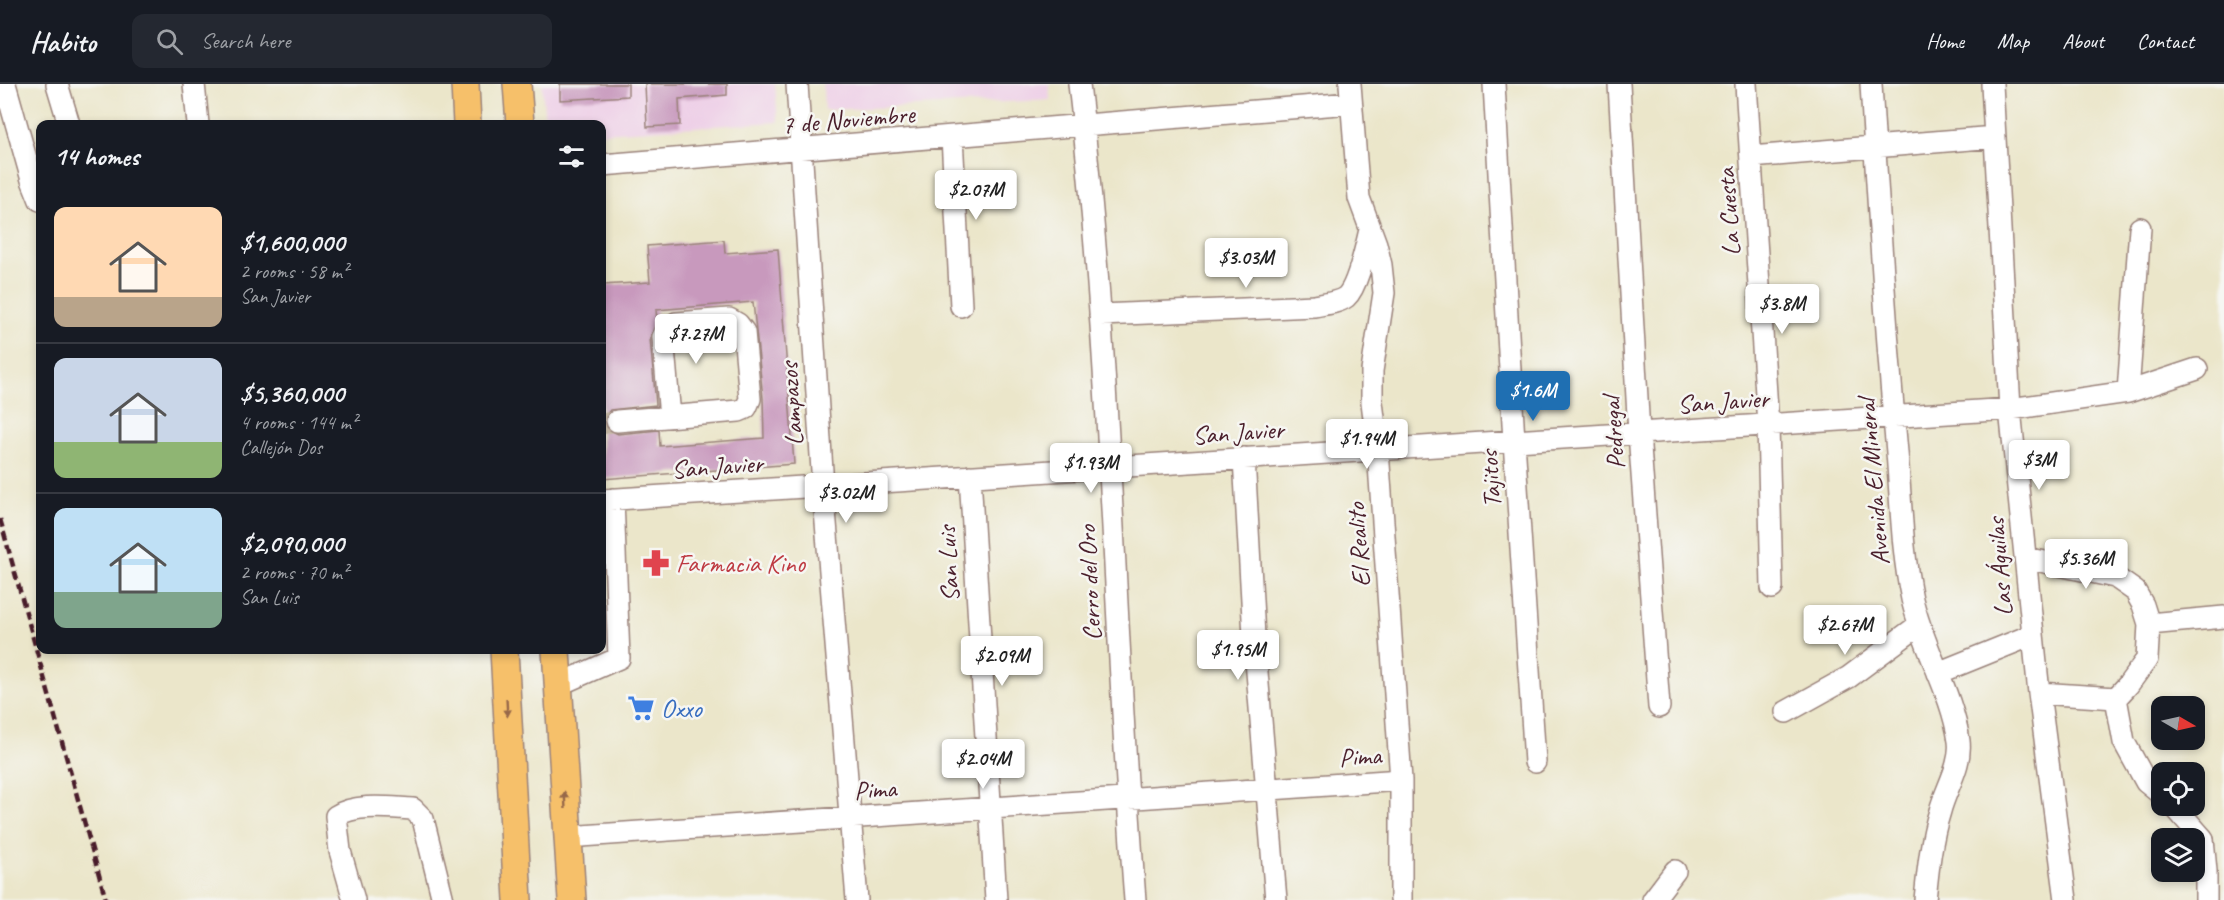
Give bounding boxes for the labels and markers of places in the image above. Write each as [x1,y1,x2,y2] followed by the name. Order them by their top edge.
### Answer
[927,170,1025,221] pin: $2.07M
[1197,238,1295,289] pin: $3.03M
[1740,284,1824,335] pin: $3.8M
[647,314,745,365] pin: $7.27M
[1491,371,1575,422] pin: $1.6M
[1318,419,1416,470] pin: $1.94M
[2010,440,2068,491] pin: $3M
[1042,443,1140,494] pin: $1.93M
[797,473,895,524] pin: $3.02M
[2037,539,2135,590] pin: $5.36M
[676,547,807,580] place label: Farmacia Kino
[641,548,671,578] pharmacy icon: Farmacia Kino
[1796,605,1894,656] pin: $2.67M
[1189,630,1287,681] pin: $1.95M
[953,636,1051,687] pin: $2.09M
[661,692,704,725] place label: Oxxo
[626,693,656,723] supermarket icon: Oxxo
[934,739,1032,790] pin: $2.04M

